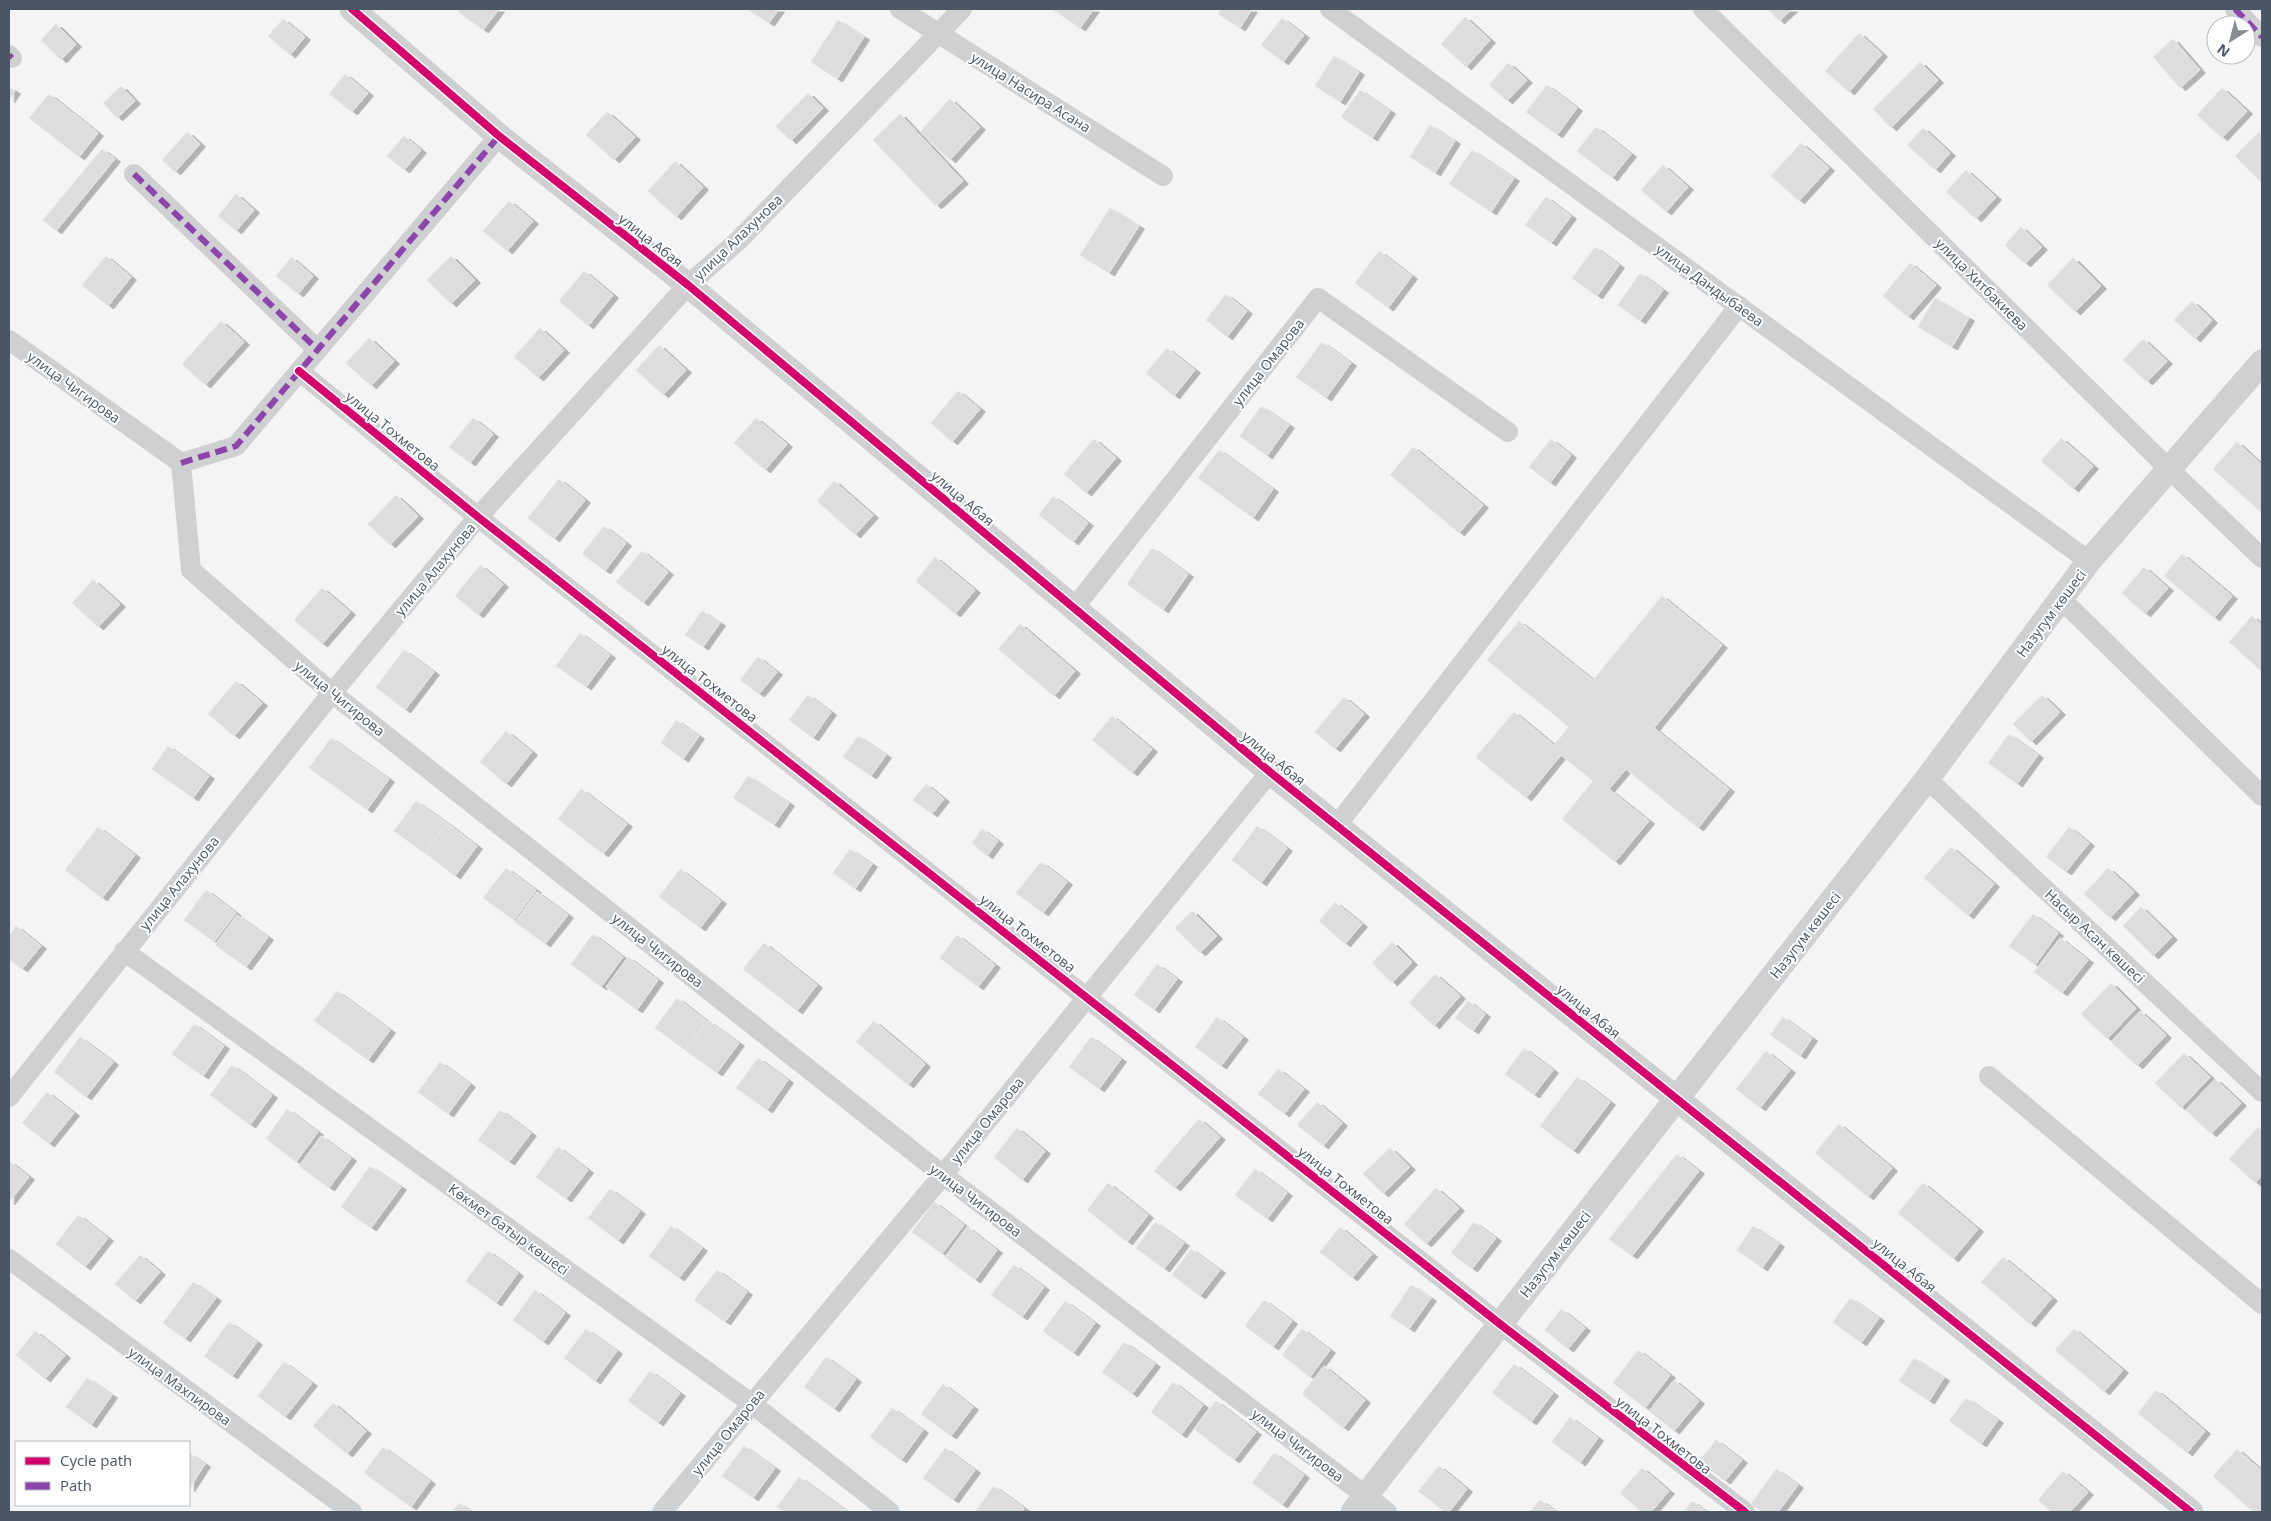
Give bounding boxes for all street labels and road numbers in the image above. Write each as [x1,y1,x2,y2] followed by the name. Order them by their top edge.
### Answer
[968,47,1094,137] street label: улица Насира Асана
[690,190,786,284] street label: улица Алахунова
[615,209,687,271] street label: улица Абая
[1932,234,2032,334] street label: улица Хитбакиева
[1652,239,1768,331] street label: улица Дандыбаева
[1228,314,1308,410] street label: улица Омарова
[24,347,124,427] street label: улица Чигирова
[342,387,444,475] street label: улица Тохметова
[927,466,999,530] street label: улица Абая
[390,518,480,620] street label: улица Алахунова
[2012,565,2090,661] street label: Назугум көшесі
[658,640,762,726] street label: улица Тохметова
[291,656,389,740] street label: улица Чигирова
[1238,726,1310,790] street label: улица Абая
[135,832,223,934] street label: улица Алахунова
[2041,885,2149,987] street label: Насыр Асан көшесі
[1765,888,1845,982] street label: Назугум көшесі
[976,890,1080,976] street label: улица Тохметова
[609,909,707,991] street label: улица Чигирова
[1553,979,1625,1043] street label: улица Абая
[946,1073,1028,1167] street label: улица Омарова
[1294,1142,1398,1228] street label: улица Тохметова
[926,1159,1026,1241] street label: улица Чигирова
[445,1179,573,1279] street label: Көкмет батыр көшесі
[1515,1207,1595,1301] street label: Назугум көшесі
[1869,1233,1941,1297] street label: улица Абая
[125,1342,235,1430] street label: улица Махпирова
[687,1385,769,1479] street label: улица Омарова
[1612,1392,1716,1478] street label: улица Тохметова
[1248,1404,1348,1486] street label: улица Чигирова

